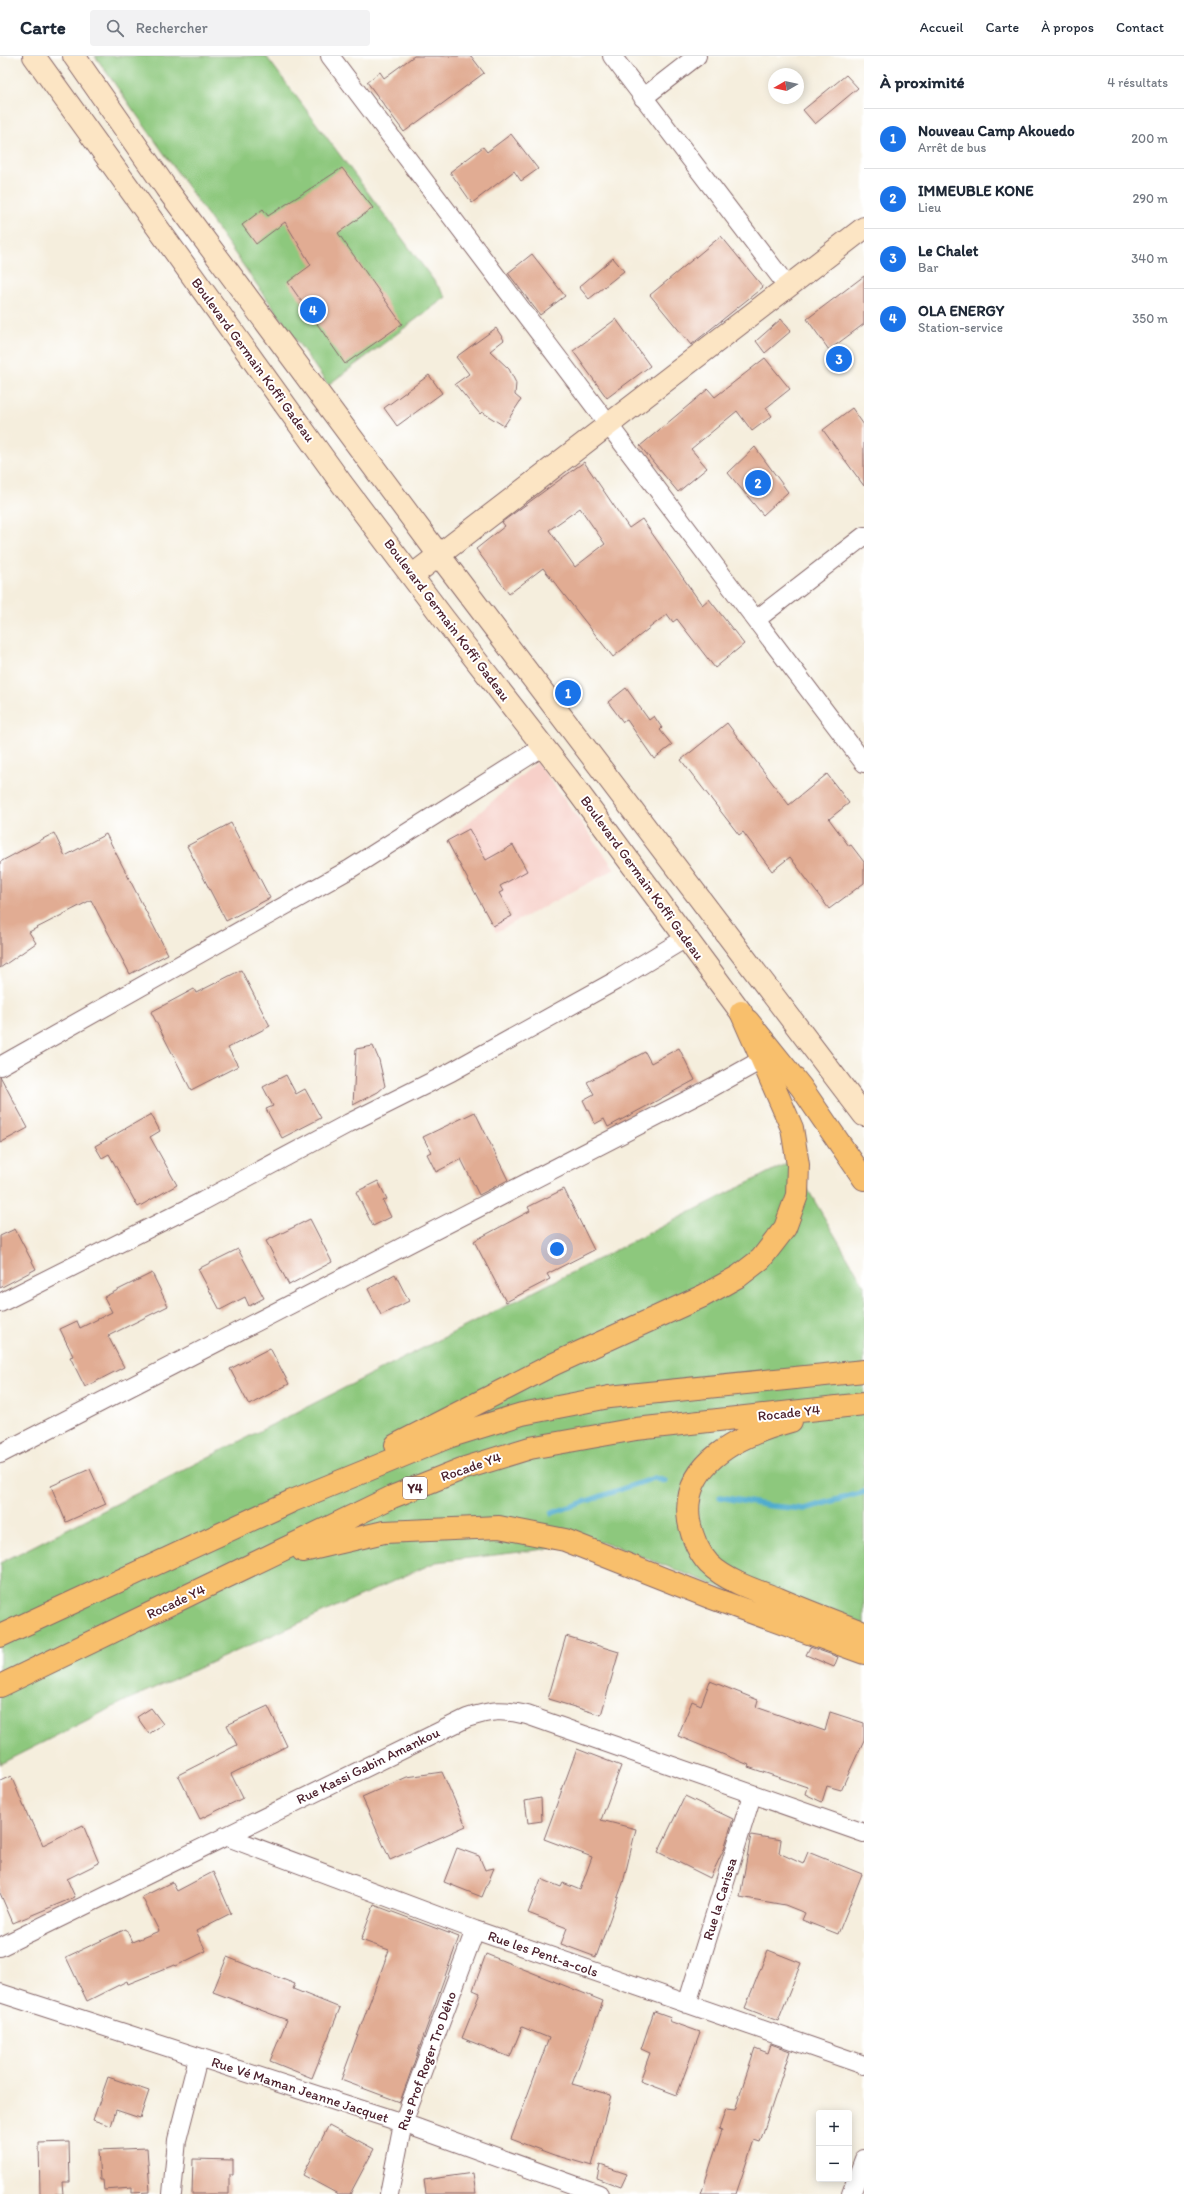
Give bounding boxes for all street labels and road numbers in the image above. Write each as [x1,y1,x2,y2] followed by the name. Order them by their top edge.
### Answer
[188,275,318,446] street label: Boulevard Germain Koffi Gadeau
[380,535,514,705] street label: Boulevard Germain Koffi Gadeau
[577,793,707,964] street label: Boulevard Germain Koffi Gadeau
[757,1401,822,1425] street label: Rocade Y4
[439,1449,504,1485] street label: Rocade Y4
[403,1477,427,1499] road number: Y4
[144,1581,209,1623] street label: Rocade Y4
[294,1724,443,1808] street label: Rue Kassi Gabin Amankou
[699,1855,741,1942] street label: Rue la Carissa
[486,1927,600,1981] street label: Rue les Pent-a-cols
[394,1989,460,2133] street label: Rue Prof Roger Tro Dého
[209,2053,391,2127] street label: Rue Vé Maman Jeanne Jacquet

